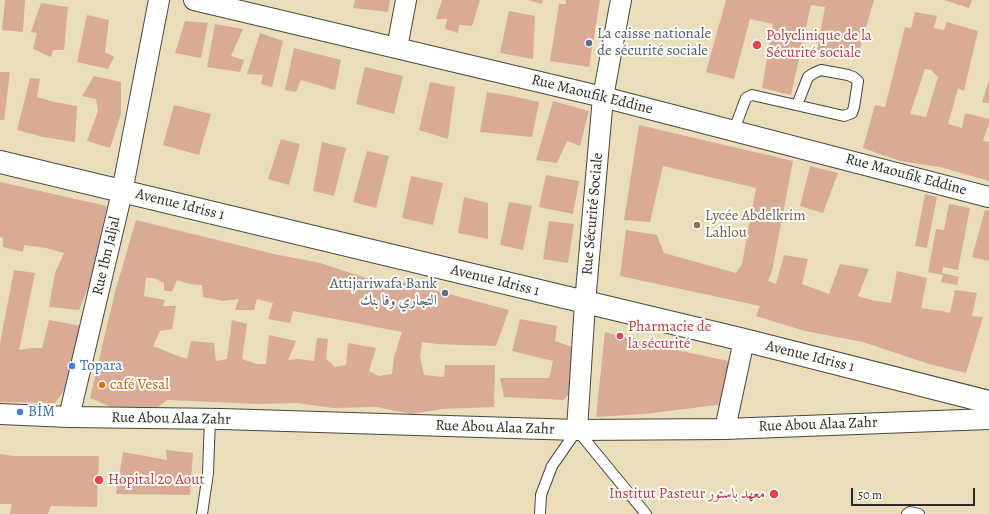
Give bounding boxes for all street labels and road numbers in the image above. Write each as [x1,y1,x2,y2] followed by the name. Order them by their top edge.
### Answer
[529,71,655,119] street label: Rue Maoufik Eddine
[843,150,969,200] street label: Rue Maoufik Eddine
[579,152,607,276] street label: Rue Sécurité Sociale
[134,185,226,225] street label: Avenue Idriss 1
[89,215,125,297] street label: Rue Ibn Jaljal
[449,261,541,301] street label: Avenue Idriss 1
[764,337,856,377] street label: Avenue Idriss 1
[111,409,231,429] street label: Rue Abou Alaa Zahr
[758,414,878,436] street label: Rue Abou Alaa Zahr
[435,417,555,439] street label: Rue Abou Alaa Zahr

